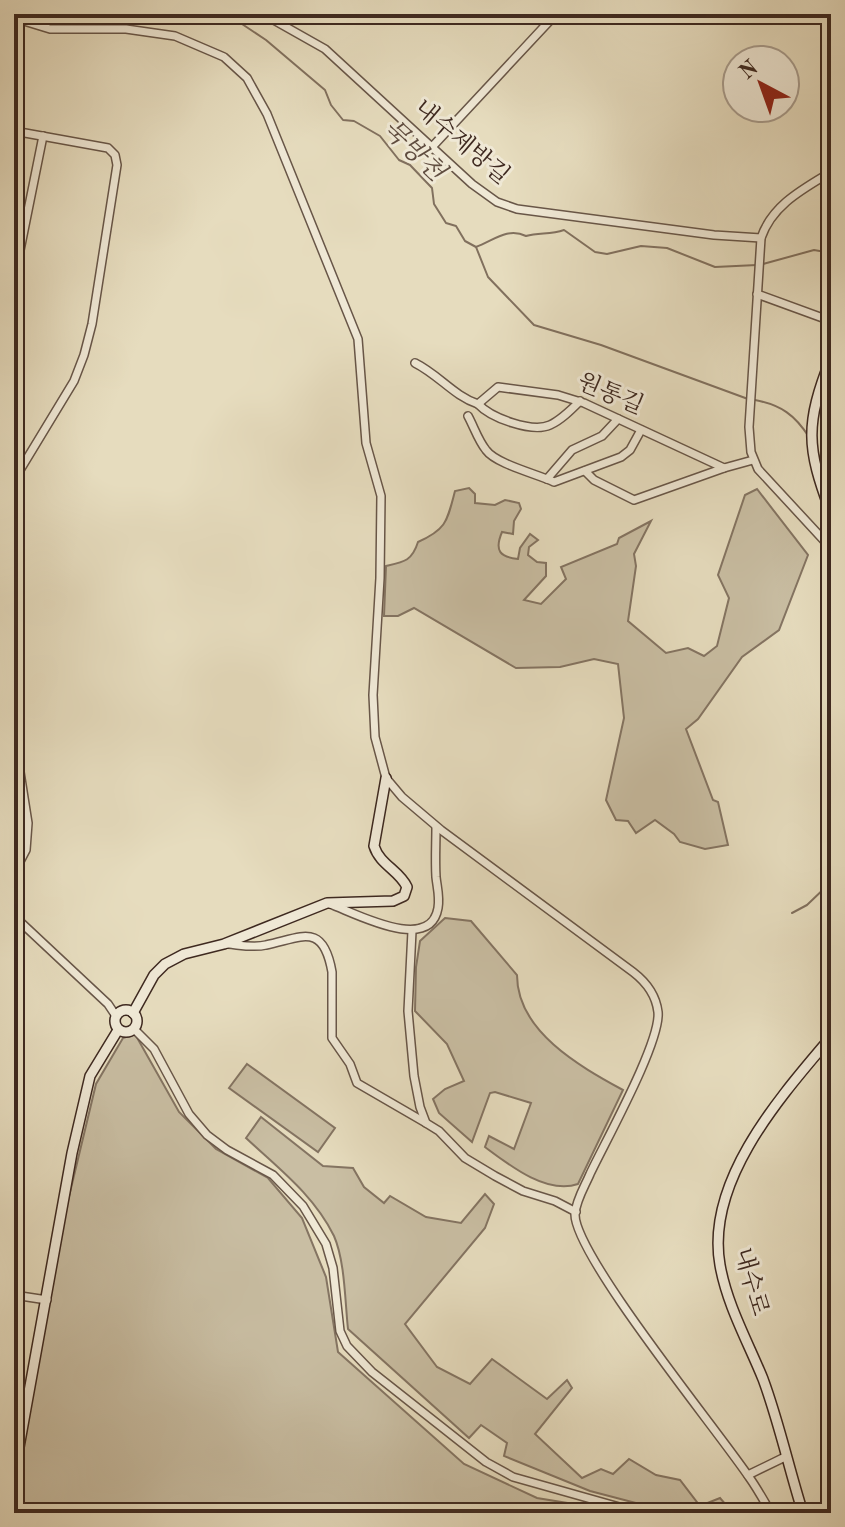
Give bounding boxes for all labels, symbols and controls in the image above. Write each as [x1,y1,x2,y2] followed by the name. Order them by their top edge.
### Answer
[721,44,801,124] north arrow
[736,56,763,84] text: N
[409,95,514,189] street label: 내수제방길
[377,113,453,188] water label: 묵방천
[573,369,647,420] street label: 원통길
[729,1245,773,1319] street label: 내수로

